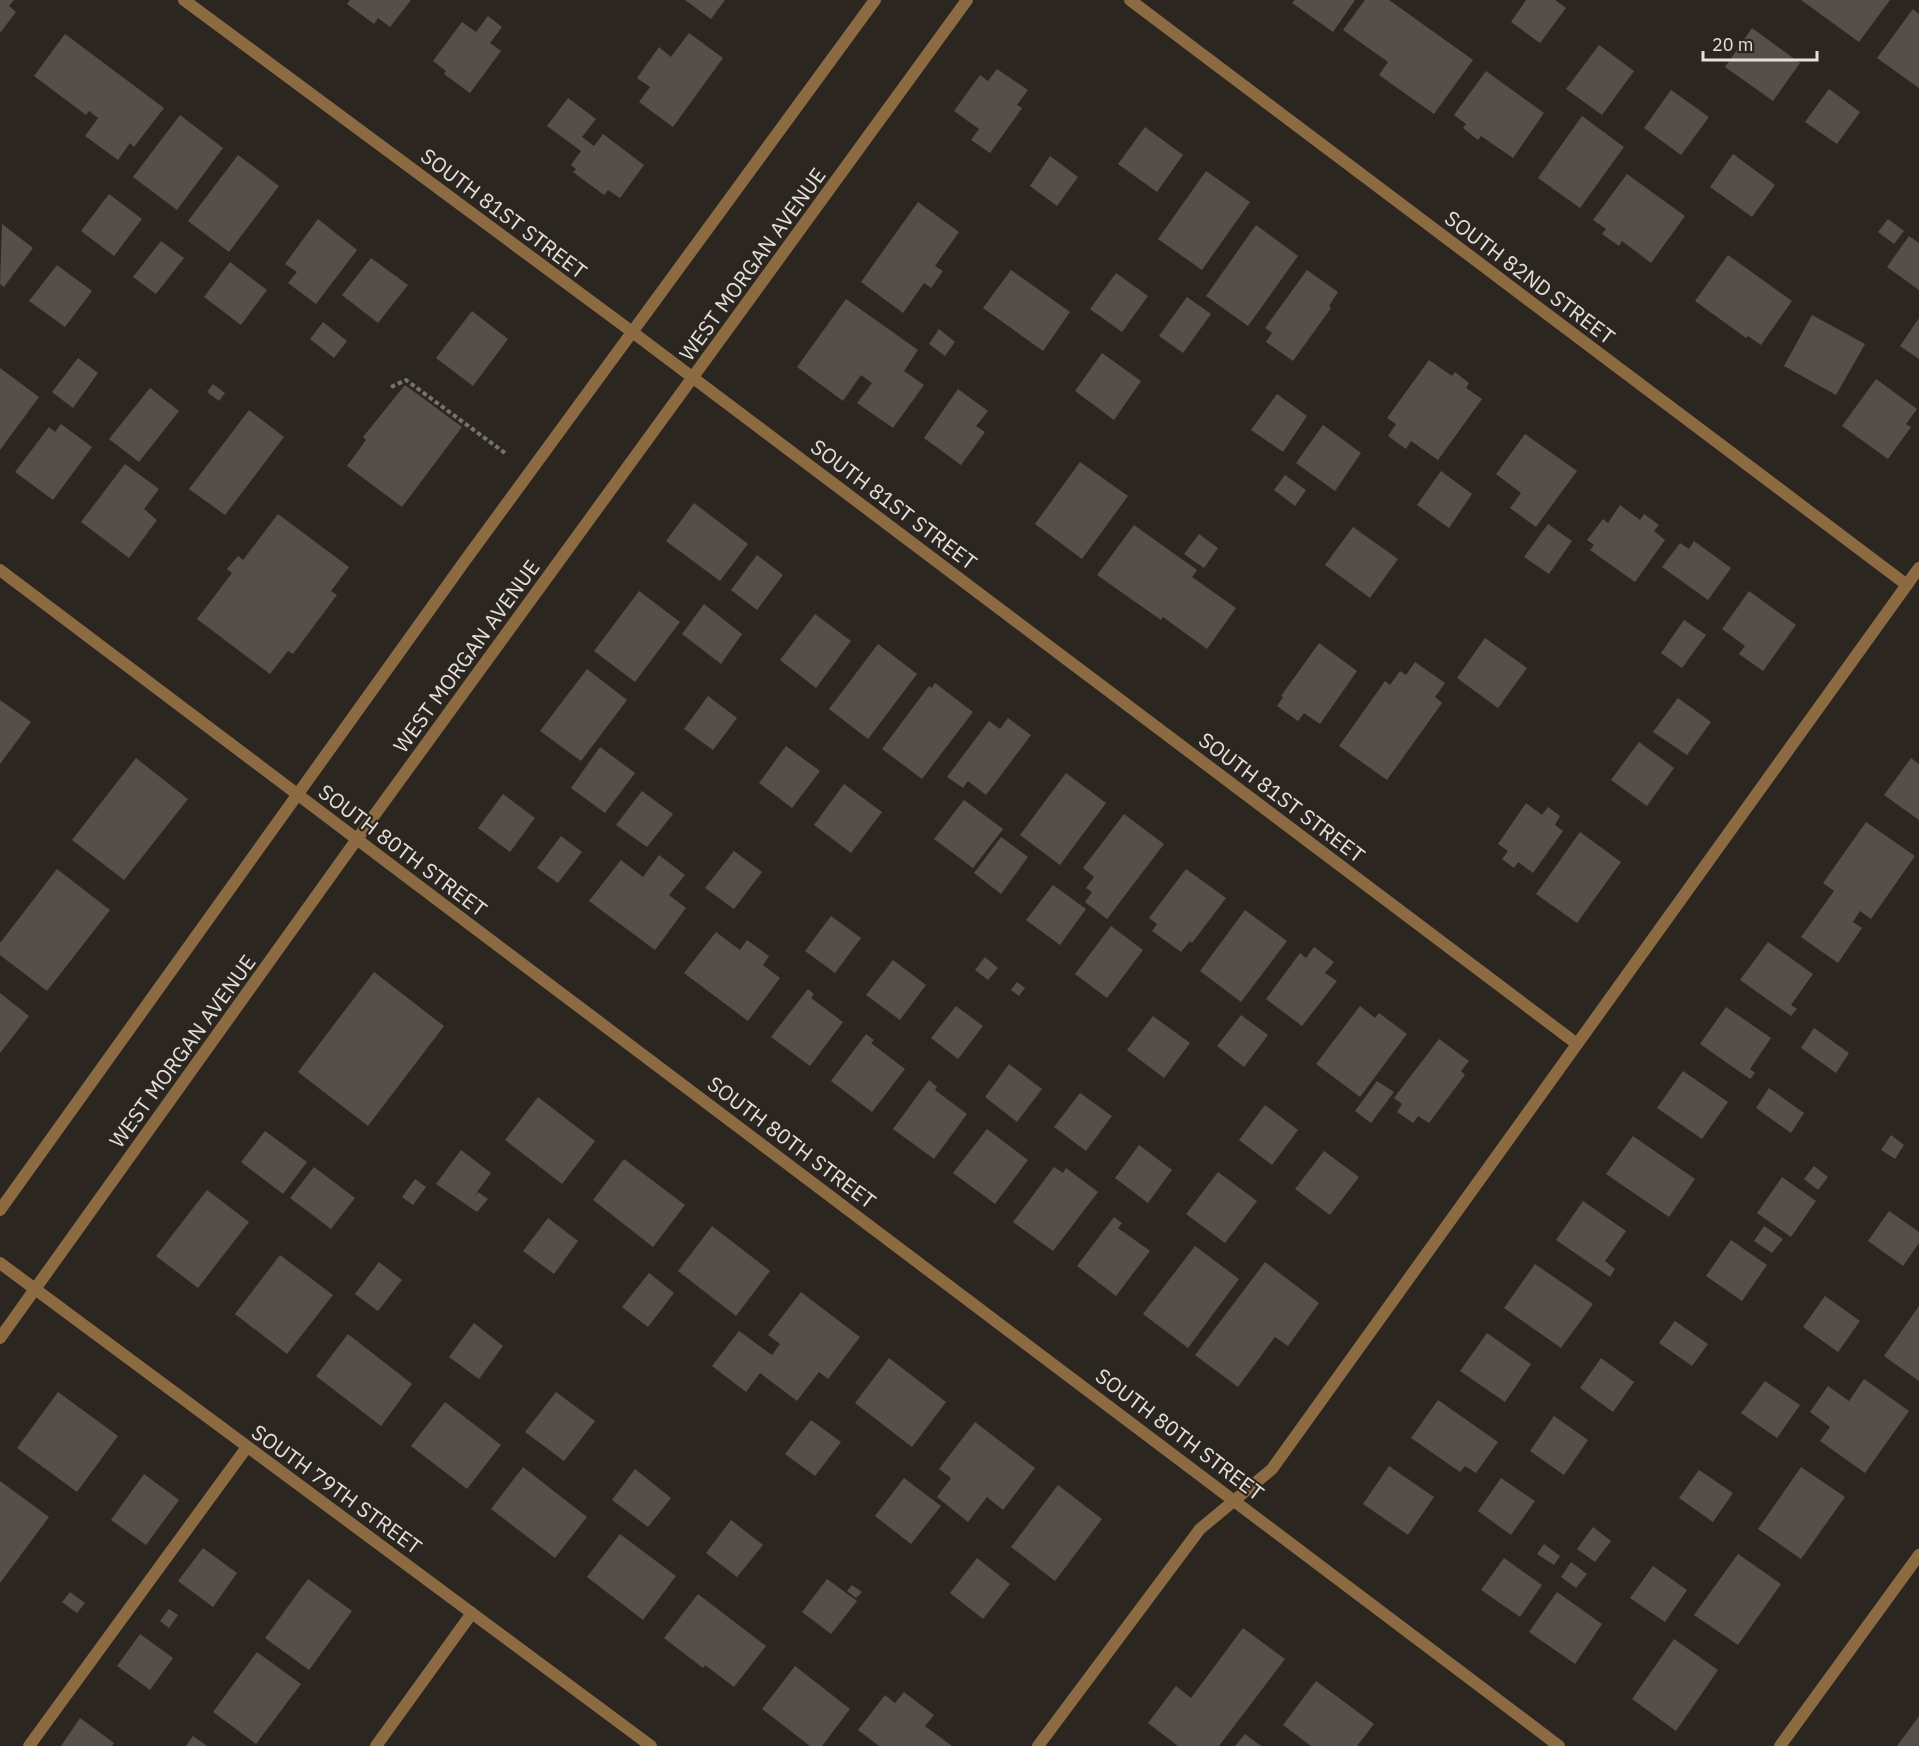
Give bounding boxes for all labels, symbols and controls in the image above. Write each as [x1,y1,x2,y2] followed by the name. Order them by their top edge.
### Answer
[1703,24,1817,62] scale bar
[1712,33,1754,56] text: 20 m
[415,141,593,285] street label: SOUTH 81ST STREET
[673,162,831,366] street label: WEST MORGAN AVENUE
[1439,204,1621,350] street label: SOUTH 82ND STREET
[805,432,983,576] street label: SOUTH 81ST STREET
[387,554,545,758] street label: WEST MORGAN AVENUE
[1193,725,1371,869] street label: SOUTH 81ST STREET
[313,777,493,923] street label: SOUTH 80TH STREET
[103,949,261,1153] street label: WEST MORGAN AVENUE
[702,1069,882,1215] street label: SOUTH 80TH STREET
[1090,1361,1270,1507] street label: SOUTH 80TH STREET
[246,1418,428,1560] street label: SOUTH 79TH STREET

